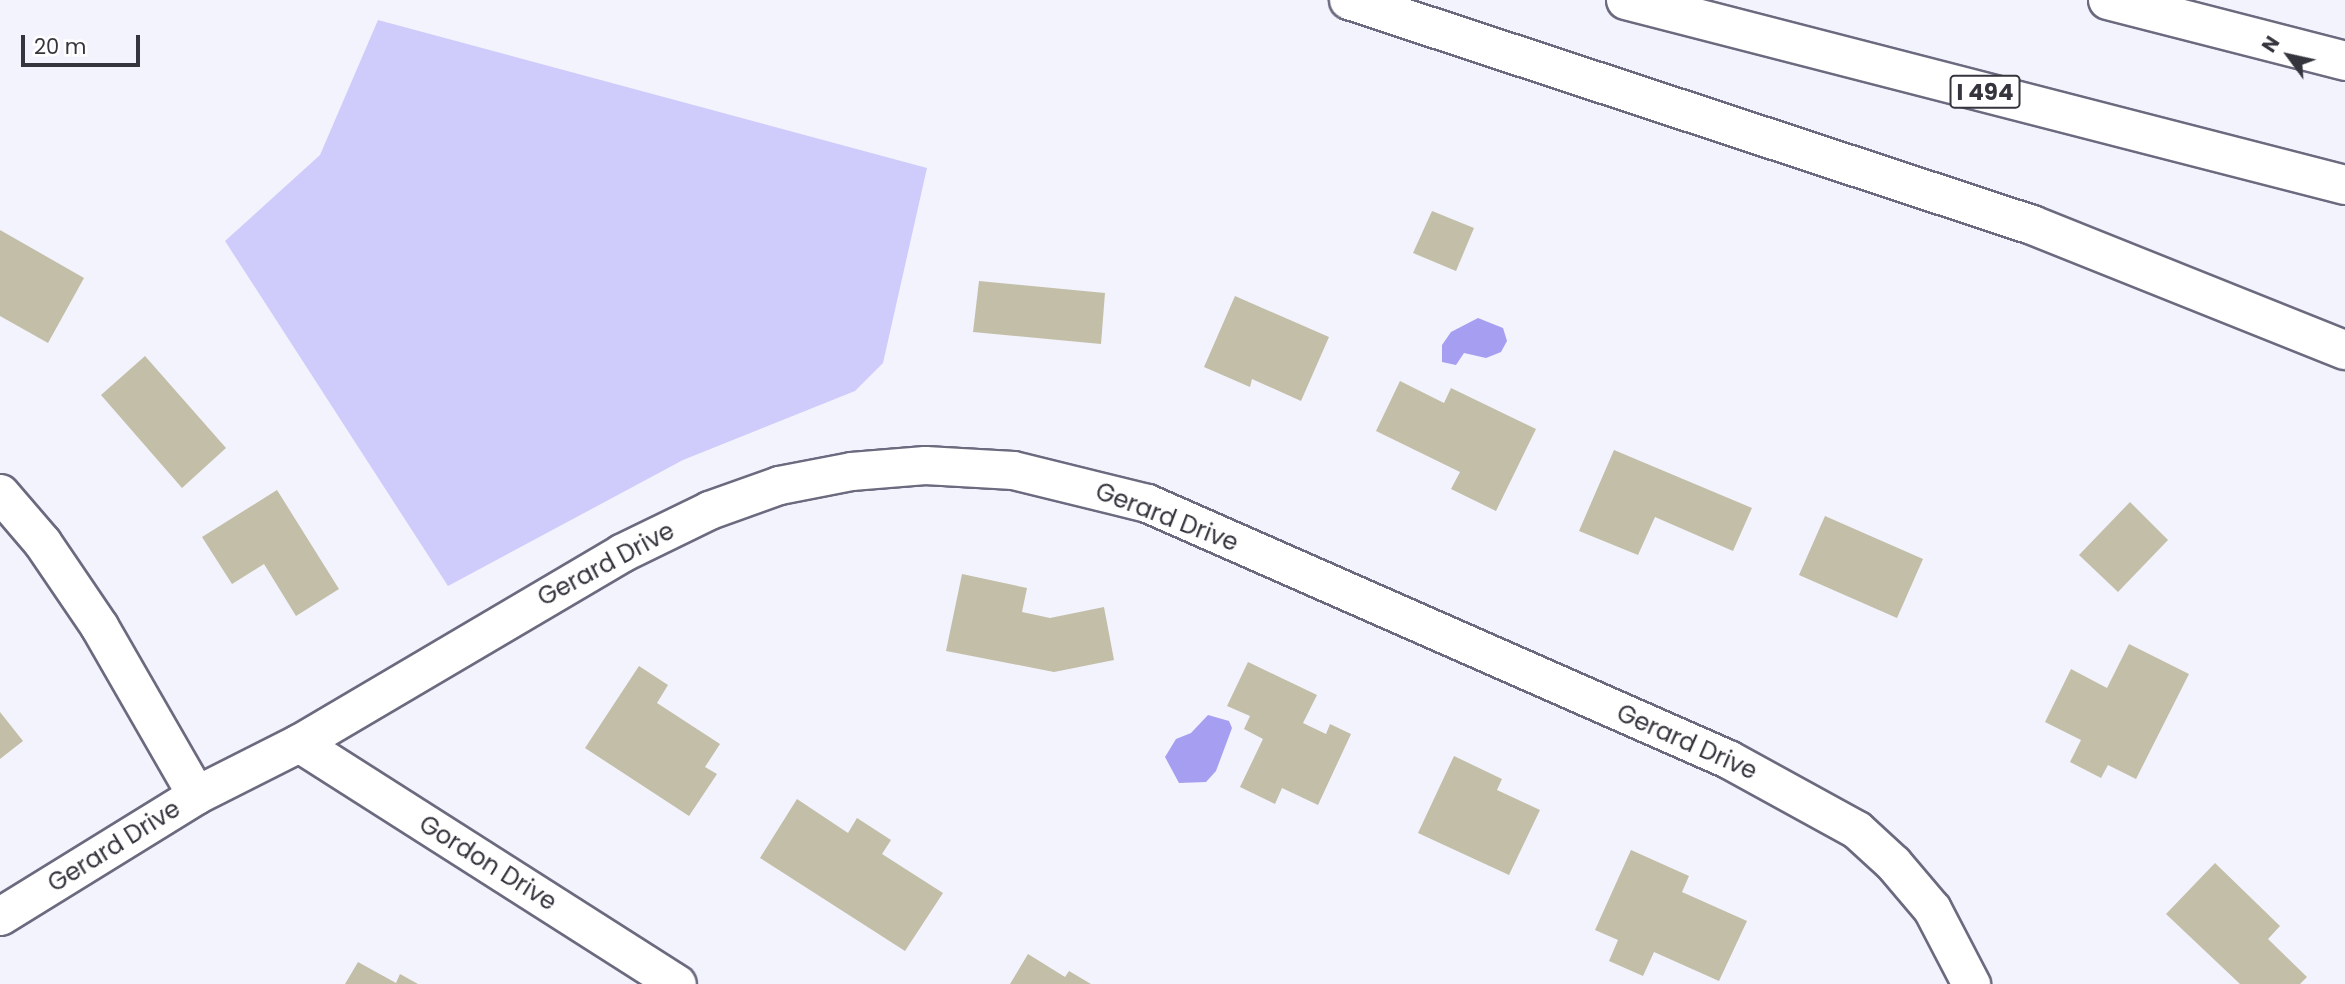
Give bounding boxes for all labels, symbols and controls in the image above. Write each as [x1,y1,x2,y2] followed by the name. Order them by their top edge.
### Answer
[24,21,144,65] scale bar
[2254,21,2324,91] north arrow
[2256,31,2286,58] text: N
[34,32,87,61] text: 20 m
[1948,72,2022,111] road number: I 494
[1092,477,1242,557] street label: Gerard Drive
[533,516,679,612] street label: Gerard Drive
[1612,698,1762,786] street label: Gerard Drive
[43,794,185,898] street label: Gerard Drive
[414,809,562,917] street label: Gordon Drive

